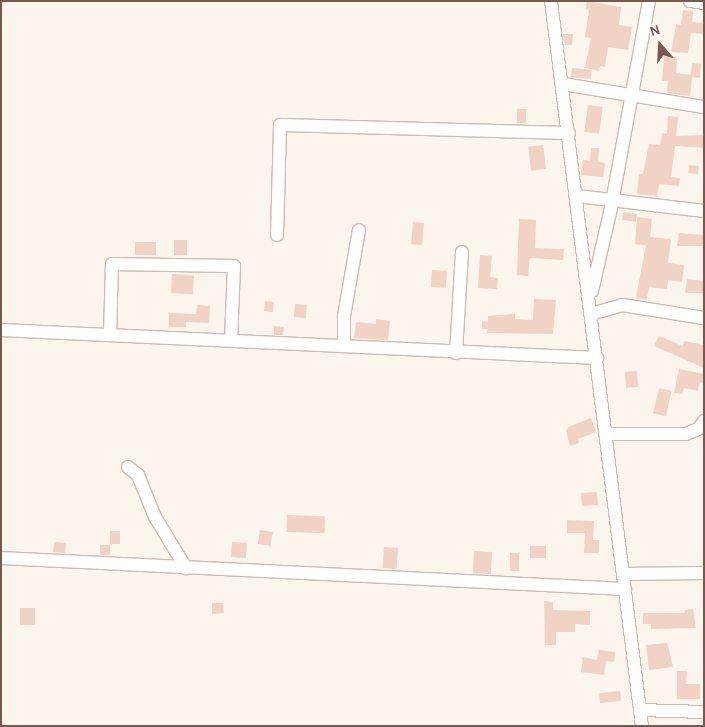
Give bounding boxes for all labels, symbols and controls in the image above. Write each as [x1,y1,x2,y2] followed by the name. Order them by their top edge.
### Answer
[635,20,685,70] north arrow
[648,23,662,39] text: N

